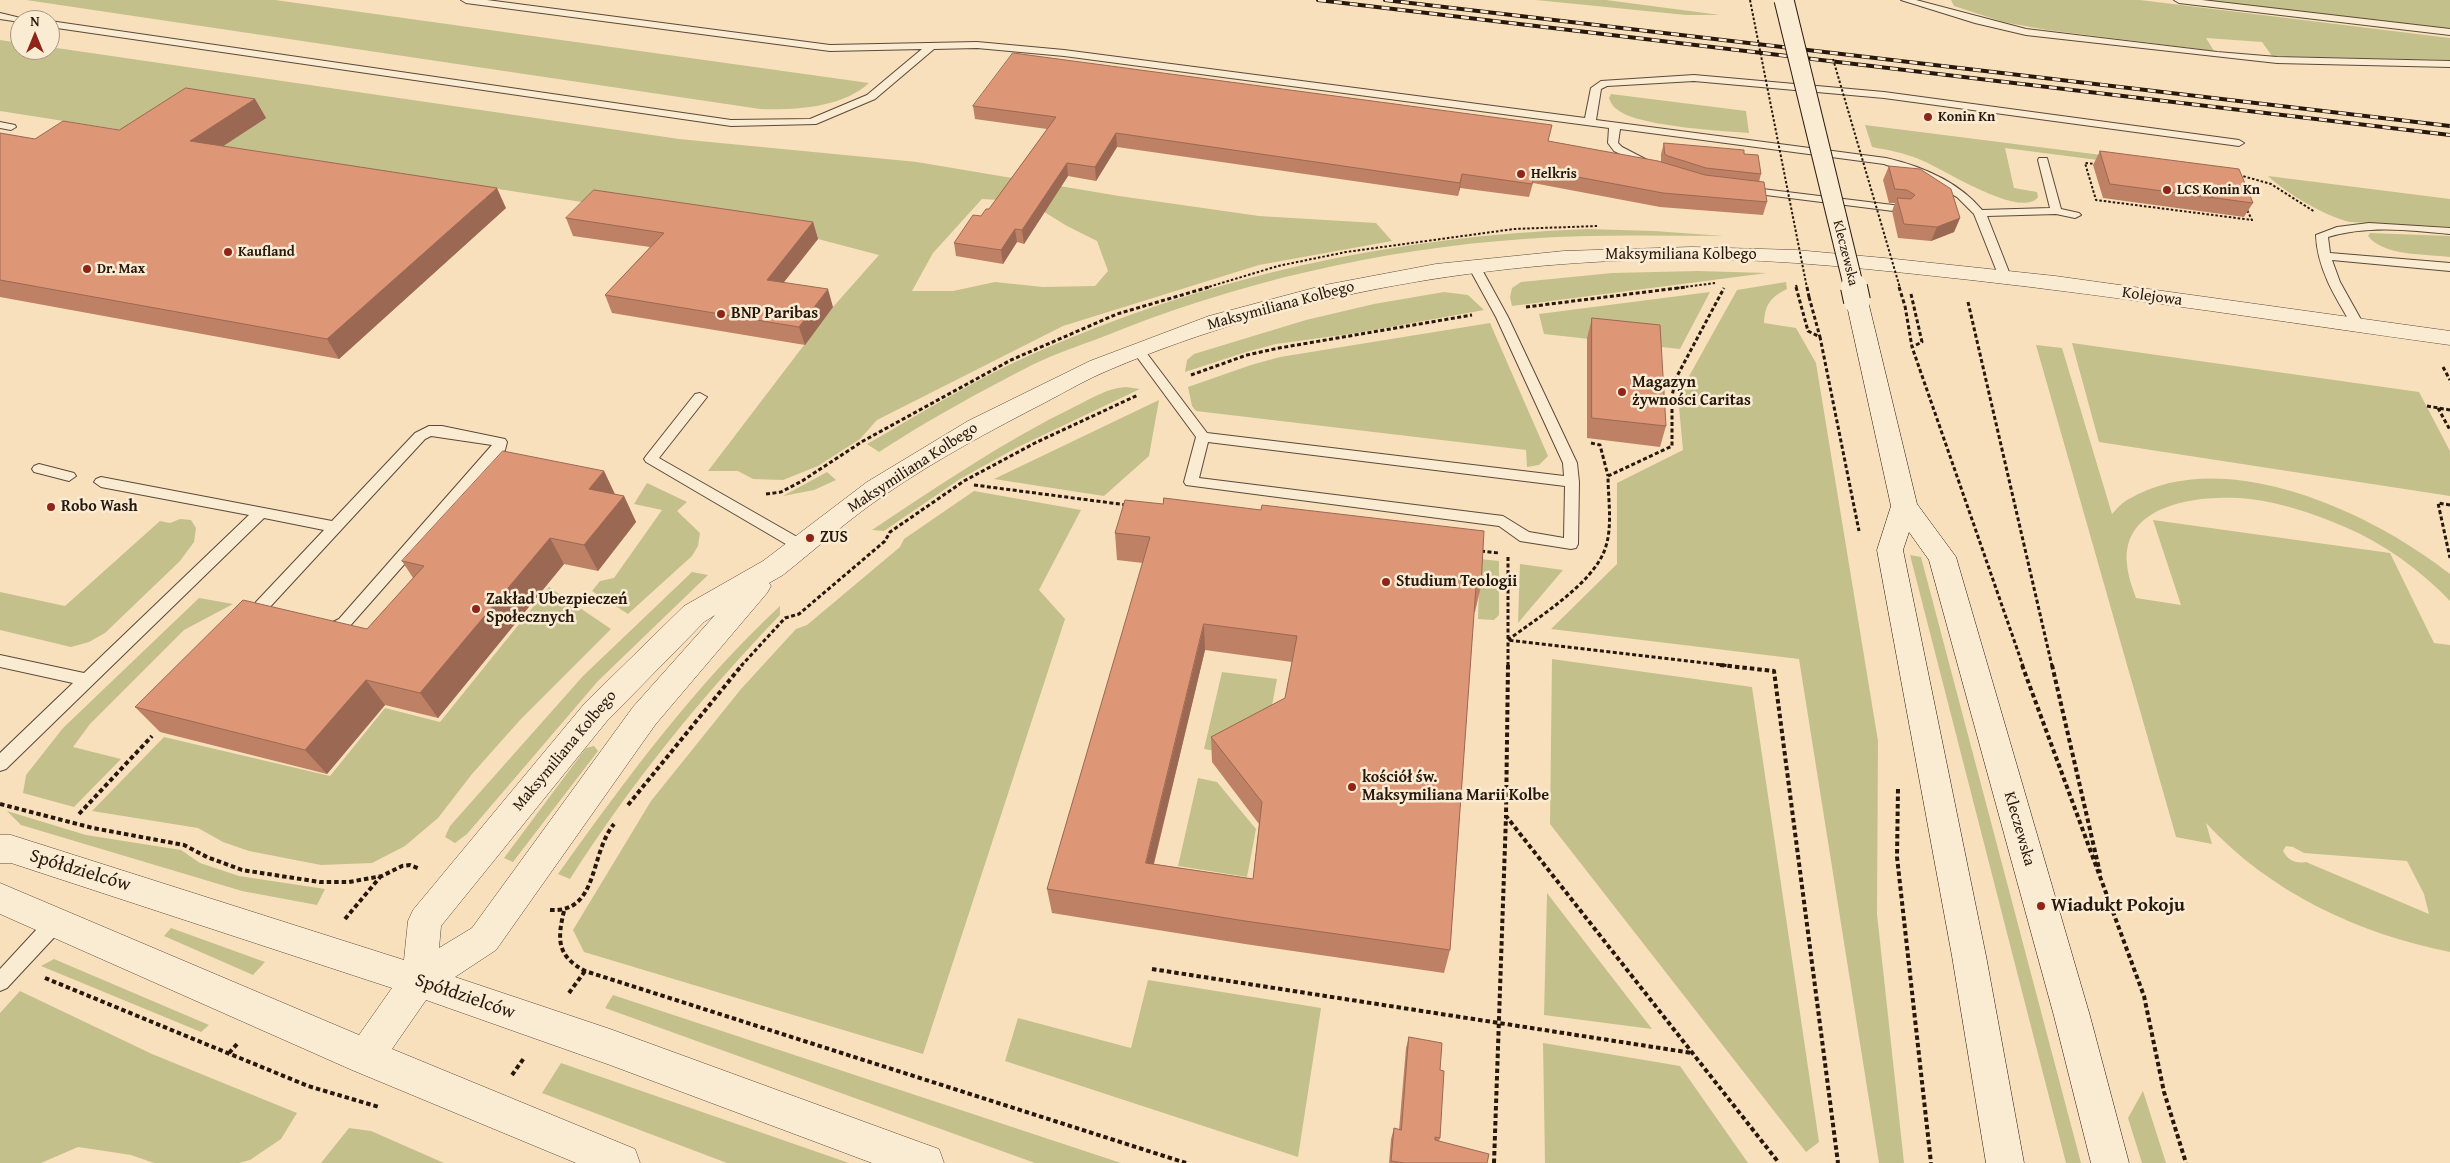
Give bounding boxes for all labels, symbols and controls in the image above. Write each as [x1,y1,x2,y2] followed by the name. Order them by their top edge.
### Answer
[10,10,60,60] north arrow
[30,11,40,31] text: N
[1938,109,1995,125] place label: Konin Kn
[1922,111,1934,123] marker: Konin Kn
[1531,166,1577,182] place label: Helkris
[1515,168,1527,180] marker: Helkris
[2177,182,2260,198] place label: LCS Konin Kn
[2161,184,2173,196] marker: LCS Konin Kn
[1829,219,1861,287] street label: Kleczewska
[238,244,295,260] place label: Kaufland
[1605,245,1757,265] street label: Maksymiliana Kolbego
[222,246,234,258] marker: Kaufland
[97,261,145,277] place label: Dr. Max
[81,263,93,275] marker: Dr. Max
[1205,277,1357,335] street label: Maksymiliana Kolbego
[2121,283,2183,311] street label: Kolejowa
[731,304,818,324] place label: BNP Paribas
[715,308,727,320] marker: BNP Paribas
[1632,373,1751,411] place label: Magazyn żywności Caritas
[1616,386,1628,398] marker: Magazyn żywności Caritas
[844,419,982,517] street label: Maksymiliana Kolbego
[61,497,138,517] place label: Robo Wash
[45,501,57,513] marker: Robo Wash
[820,528,848,548] place label: ZUS
[804,532,816,544] marker: ZUS
[1396,572,1517,592] place label: Studium Teologii
[1380,576,1392,588] marker: Studium Teologii
[486,590,628,628] place label: Zakład Ubezpieczeń Społecznych
[470,603,482,615] marker: Zakład Ubezpieczeń Społecznych
[509,687,621,815] street label: Maksymiliana Kolbego
[1362,768,1549,806] place label: kościół św. Maksymiliana Marii Kolbe
[1346,781,1358,793] marker: kościół św. Maksymiliana Marii Kolbe
[1999,790,2039,868] street label: Kleczewska
[27,845,133,897] street label: Spółdzielców
[2051,895,2185,917] place label: Wiadukt Pokoju
[2035,900,2047,912] marker: Wiadukt Pokoju
[412,969,518,1025] street label: Spółdzielców

